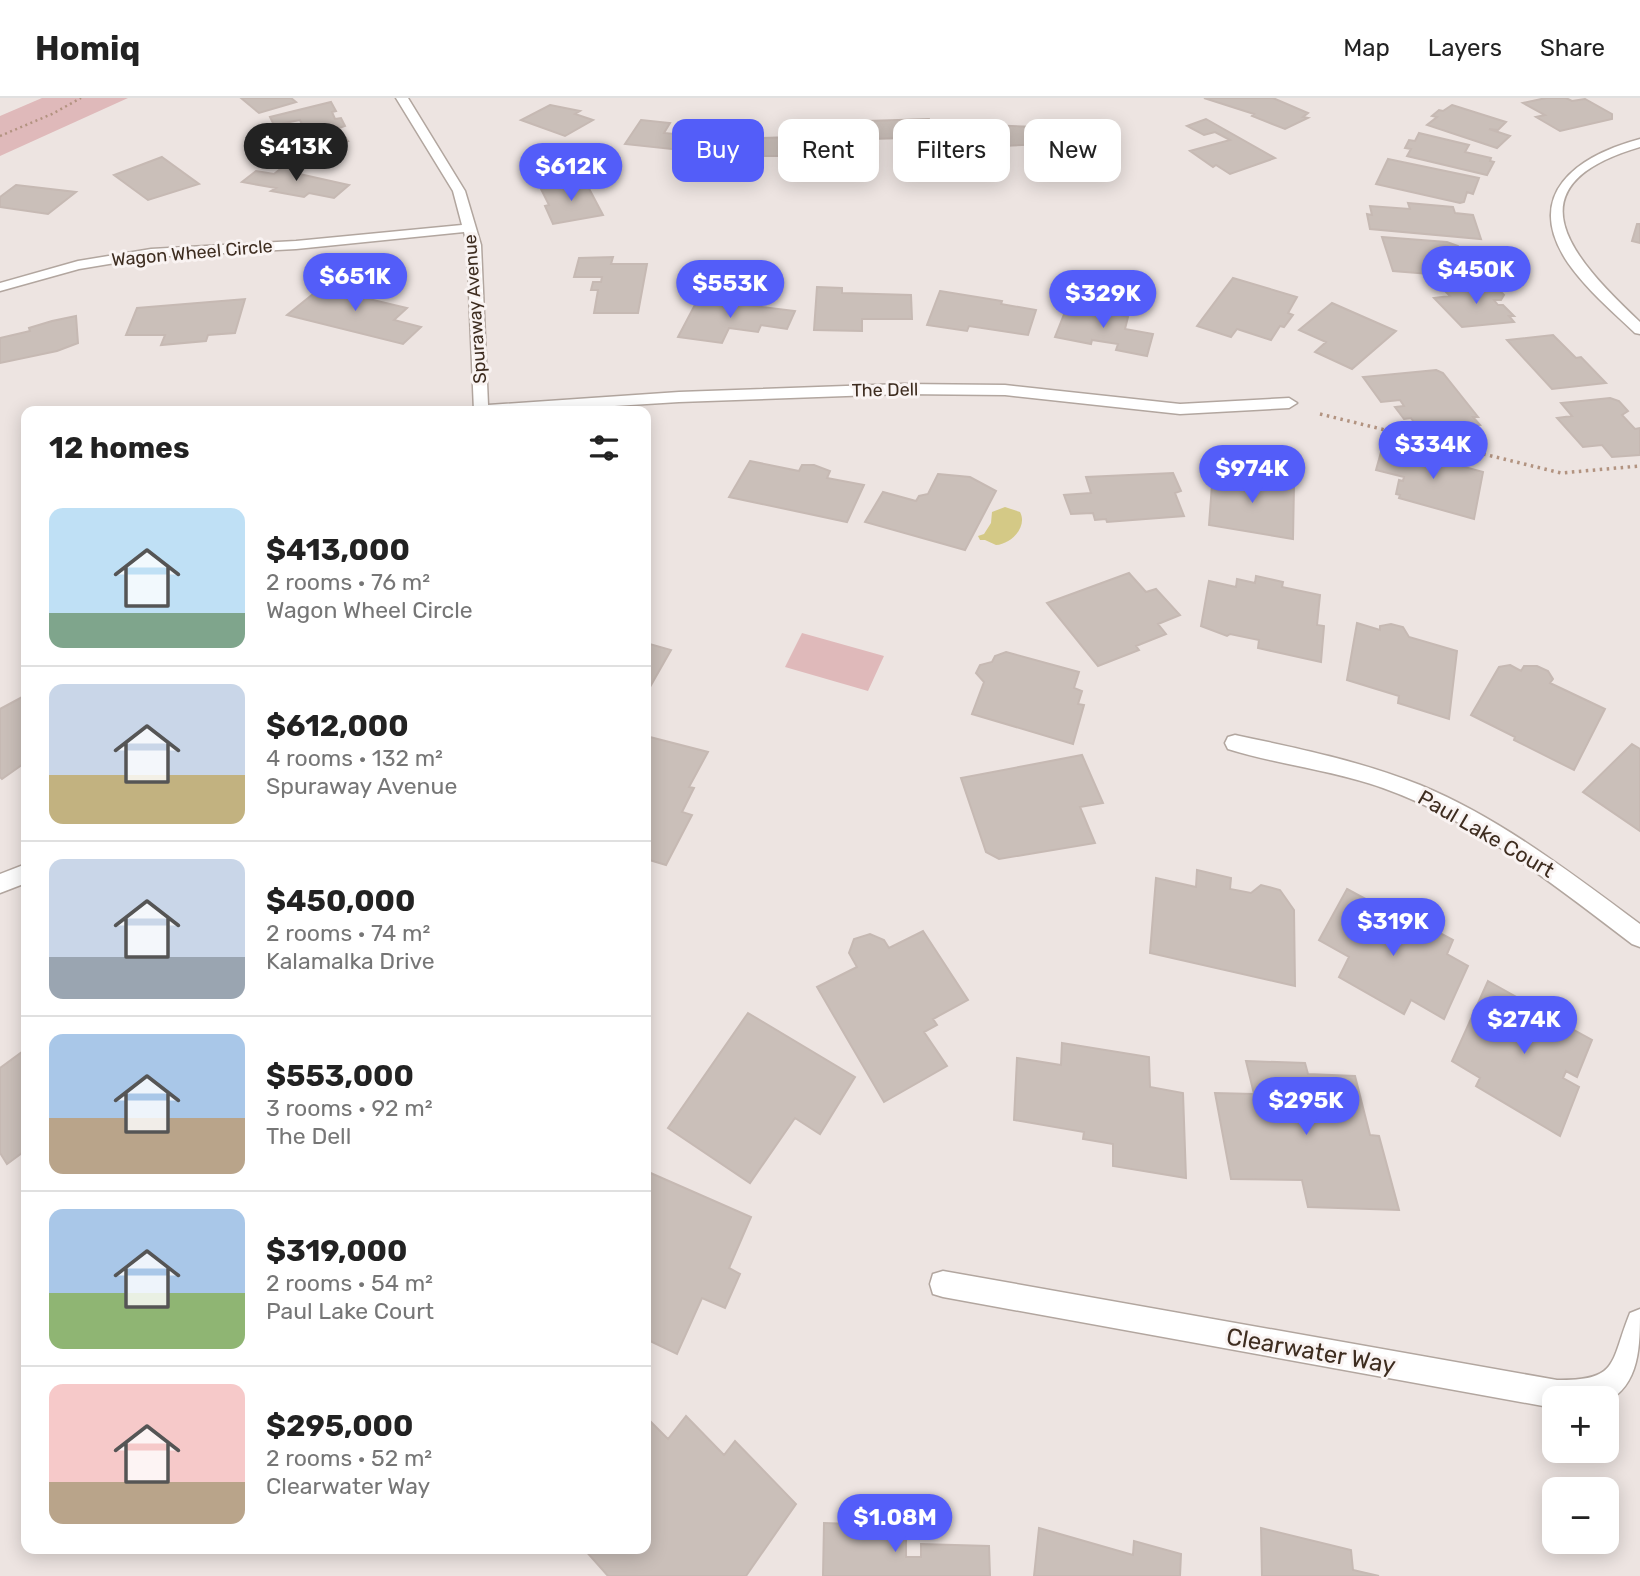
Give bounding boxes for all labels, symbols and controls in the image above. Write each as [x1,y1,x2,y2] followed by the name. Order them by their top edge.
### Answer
[35,29,140,68] text: Homiq
[1343,34,1390,62] text: Map
[1428,34,1502,62] text: Layers
[1540,34,1605,62] text: Share
[672,119,764,182] chip: Buy
[778,119,879,182] chip: Rent
[893,119,1010,182] chip: Filters
[1024,119,1121,182] chip: New
[247,123,345,183] pin: $413K
[260,132,332,160] text: $413K
[522,144,620,203] pin: $612K
[535,152,607,180] text: $612K
[459,234,491,384] street label: Spuraway Avenue
[110,235,274,271] street label: Wagon Wheel Circle
[1427,246,1525,306] pin: $450K
[306,254,404,313] pin: $651K
[1438,255,1514,283] text: $450K
[681,260,779,320] pin: $553K
[319,262,391,290] text: $651K
[692,269,768,297] text: $553K
[1054,271,1152,330] pin: $329K
[1065,279,1141,307] text: $329K
[851,378,919,402] street label: The Dell
[1384,422,1482,481] pin: $334K
[585,429,623,467] icon: filters
[49,430,190,466] text: 12 homes
[1395,430,1471,458] text: $334K
[1203,446,1301,505] pin: $974K
[1215,454,1289,482] text: $974K
[266,532,410,568] text: $413,000
[105,536,189,620] icon: home
[266,568,430,596] text: 2 rooms · 76 m²
[266,596,473,624] text: Wagon Wheel Circle
[266,708,409,744] text: $612,000
[105,712,189,796] icon: home
[266,744,443,772] text: 4 rooms · 132 m²
[266,772,457,800] text: Spuraway Avenue
[1414,784,1559,883] street label: Paul Lake Court
[266,883,415,919] text: $450,000
[105,887,189,971] icon: home
[1344,898,1442,958] pin: $319K
[1357,907,1429,935] text: $319K
[266,919,430,947] text: 2 rooms · 74 m²
[266,947,435,975] text: Kalamalka Drive
[1475,996,1573,1056] pin: $274K
[1487,1005,1561,1033] text: $274K
[266,1058,414,1094] text: $553,000
[105,1062,189,1146] icon: home
[1257,1077,1355,1137] pin: $295K
[1268,1086,1344,1114] text: $295K
[266,1094,432,1122] text: 3 rooms · 92 m²
[266,1122,351,1150] text: The Dell
[266,1233,407,1269] text: $319,000
[105,1237,189,1321] icon: home
[266,1269,433,1297] text: 2 rooms · 54 m²
[266,1297,434,1325] text: Paul Lake Court
[1224,1322,1398,1380] street label: Clearwater Way
[1542,1386,1619,1554] map controls
[1542,1386,1619,1463] button: +
[266,1408,413,1444] text: $295,000
[105,1412,189,1496] icon: home
[266,1444,432,1472] text: 2 rooms · 52 m²
[266,1472,430,1500] text: Clearwater Way
[1542,1477,1619,1554] button: −
[838,1494,952,1554] pin: $1.08M
[853,1503,937,1531] text: $1.08M

